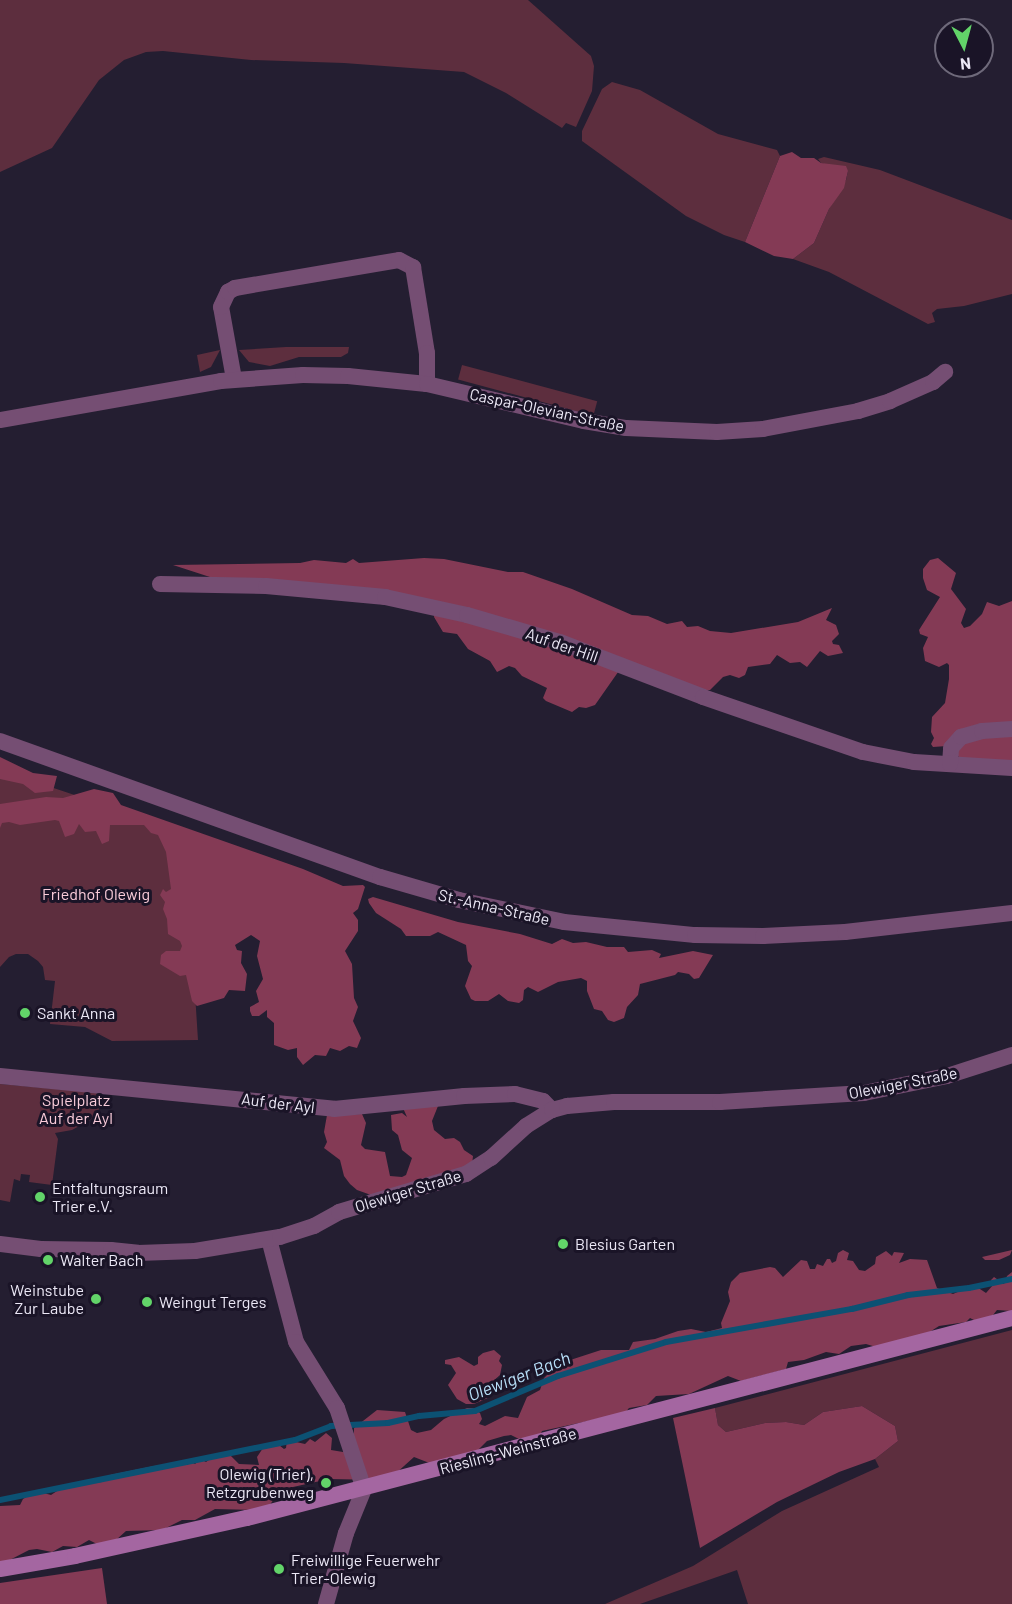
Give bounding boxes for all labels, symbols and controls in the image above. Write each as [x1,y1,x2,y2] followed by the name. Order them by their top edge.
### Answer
[934,18,994,78] north arrow
[959,54,972,74] text: N
[468,384,626,436] street label: Caspar-Olevian-Straße
[523,624,601,666] street label: Auf der Hill
[42,884,150,904] park label: Friedhof Olewig
[436,885,552,929] street label: St.-Anna-Straße
[37,1003,115,1023] place label: Sankt Anna
[18,1006,32,1020] marker: Sankt Anna
[847,1063,959,1103] street label: Olewiger Straße
[240,1089,316,1117] street label: Auf der Ayl
[39,1090,113,1128] park label: Spielplatz Auf der Ayl
[352,1166,464,1216] street label: Olewiger Straße
[52,1178,168,1216] place label: Entfaltungsraum Trier e.V.
[33,1190,47,1204] marker: Entfaltungsraum Trier e.V.
[575,1234,675,1254] place label: Blesius Garten
[556,1237,570,1251] marker: Blesius Garten
[60,1250,143,1270] place label: Walter Bach
[41,1253,55,1267] marker: Walter Bach
[10,1280,84,1318] place label: Weinstube Zur Laube
[89,1292,103,1306] marker: Weinstube Zur Laube
[159,1292,266,1312] place label: Weingut Terges
[140,1295,154,1309] marker: Weingut Terges
[465,1347,573,1405] water label: Olewiger Bach
[438,1424,578,1478] street label: Riesling-Weinstraße
[206,1464,314,1502] place label: Olewig (Trier), Retzgrubenweg
[319,1476,333,1490] marker: Olewig (Trier), Retzgrubenweg
[291,1550,440,1588] place label: Freiwillige Feuerwehr Trier-Olewig
[272,1562,286,1576] marker: Freiwillige Feuerwehr Trier-Olewig

